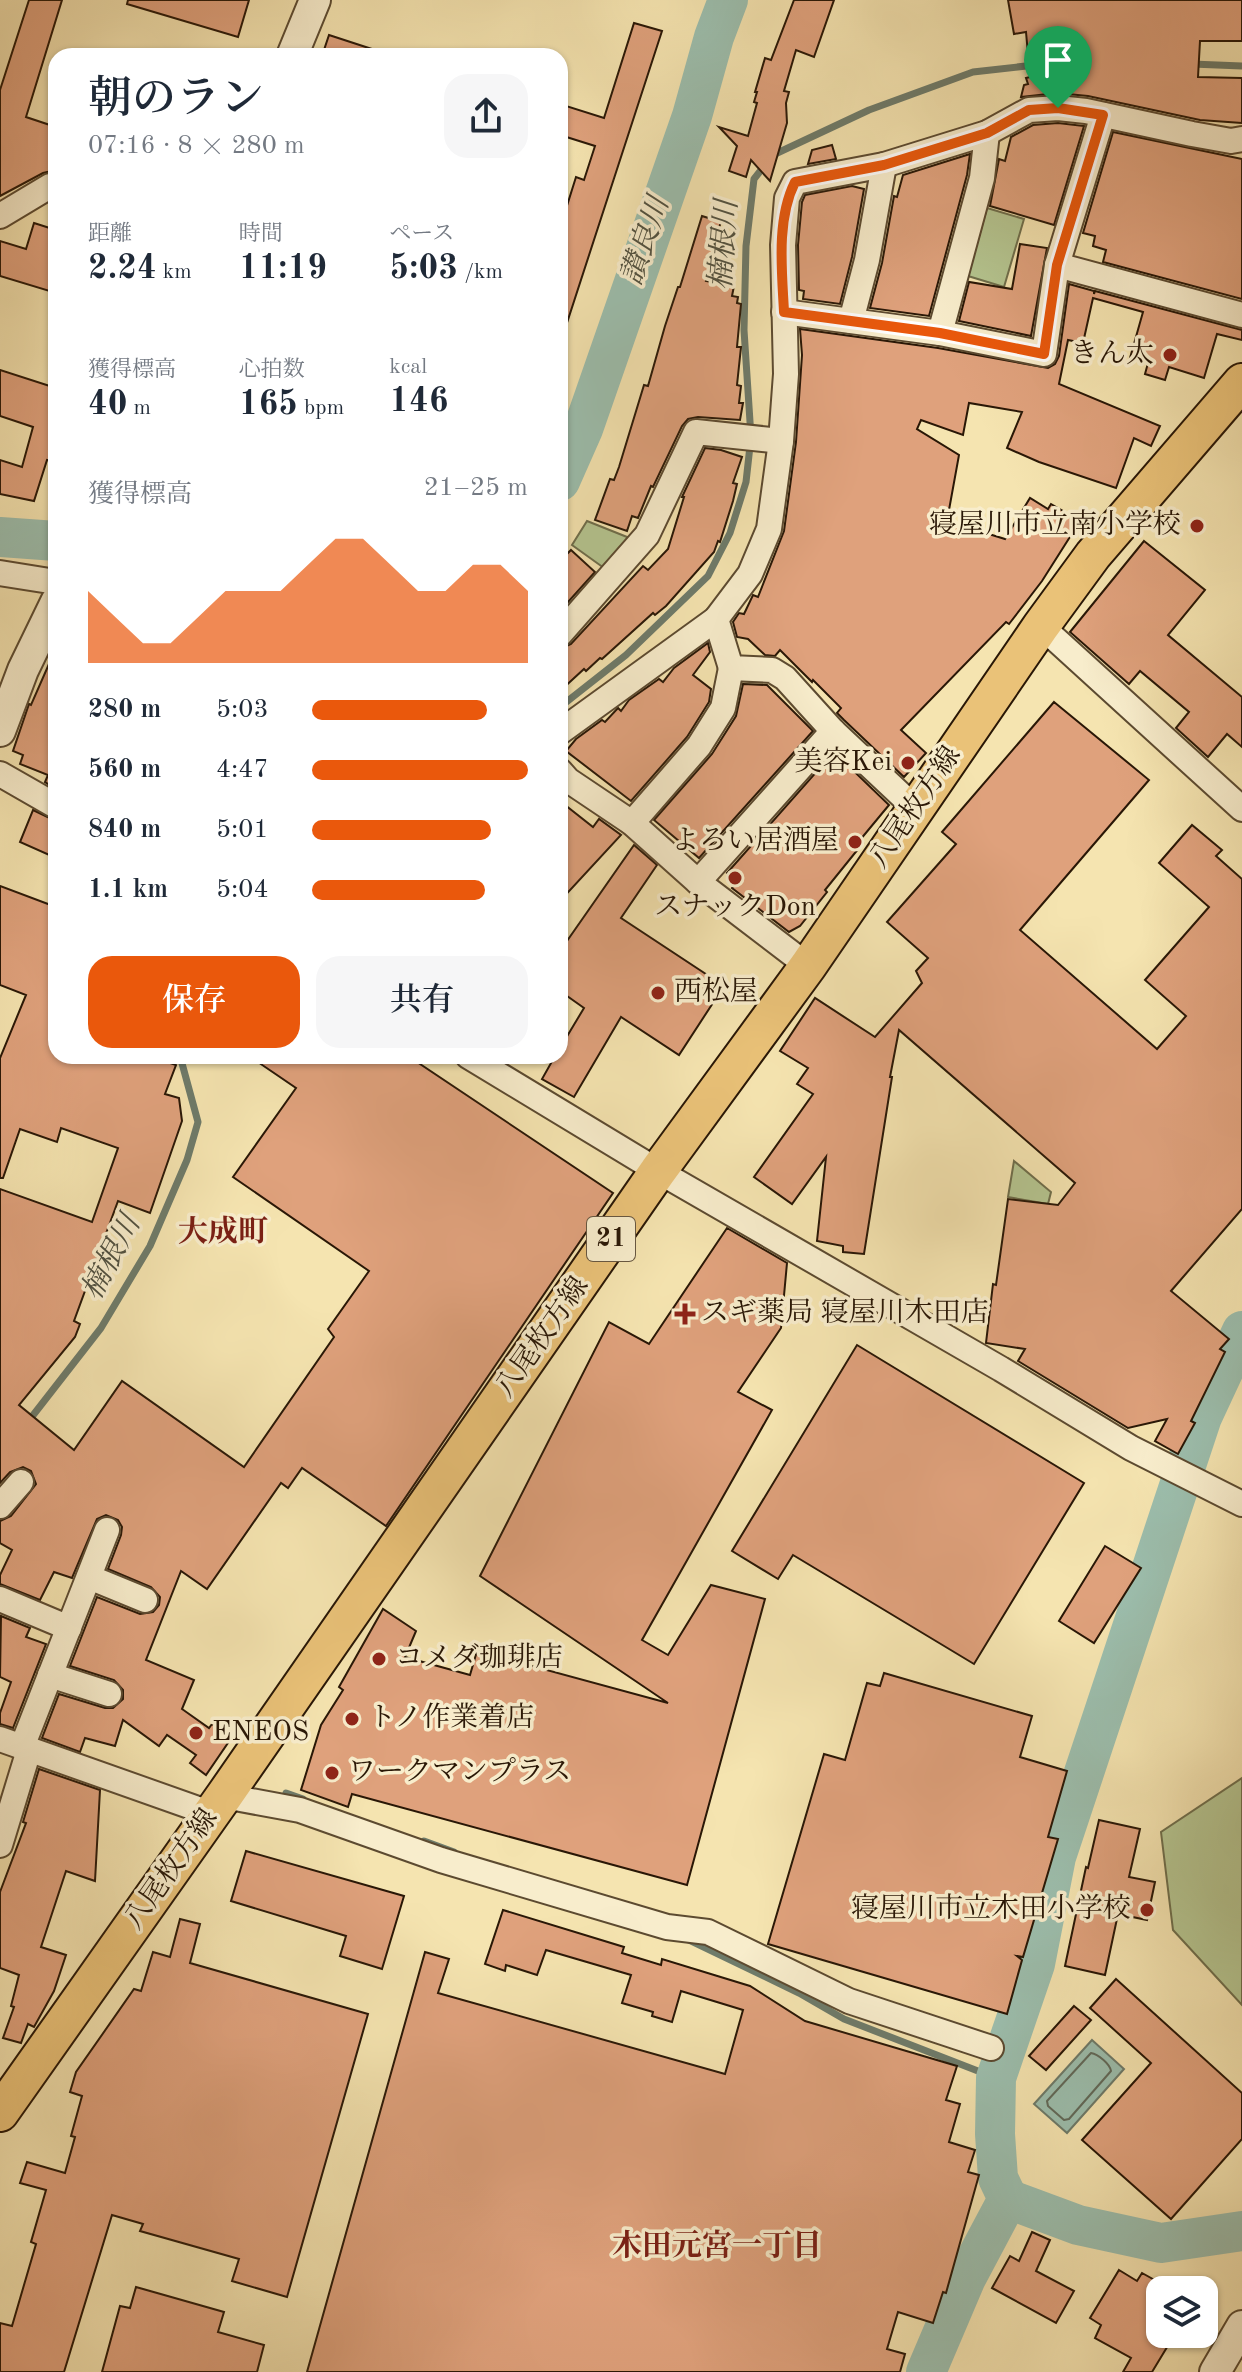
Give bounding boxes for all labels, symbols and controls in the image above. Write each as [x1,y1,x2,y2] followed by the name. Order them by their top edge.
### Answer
[1024,26,1092,108] pin
[1036,38,1080,82] icon: arrive
[444,74,528,158] button: share
[88,78,264,122] text: 朝のラン
[88,133,305,159] text: 07:16 · 8 × 280 m
[614,190,676,288] water label: 讃良川
[704,196,743,291] water label: 楠根川
[88,223,132,245] text: 距離
[239,223,283,245] text: 時間
[389,223,454,245] text: ペース
[88,252,157,286] text: 2.24
[239,252,327,286] text: 11:19
[389,252,458,286] text: 5:03
[157,261,192,283] text: km
[458,261,503,283] text: /km
[1070,338,1154,369] place label: きん太
[1161,346,1179,364] marker: きん太
[389,356,427,378] text: kcal
[88,359,176,381] text: 獲得標高
[239,359,305,381] text: 心拍数
[389,385,449,419] text: 146
[88,388,127,422] text: 40
[239,388,298,422] text: 165
[127,397,151,419] text: m
[298,397,344,419] text: bpm
[424,475,528,501] text: 21–25 m
[88,482,192,508] text: 獲得標高
[929,509,1181,540] place label: 寝屋川市立南小学校
[1188,517,1206,535] marker: 寝屋川市立南小学校
[88,697,161,723] text: 280 m
[216,697,269,723] text: 5:03
[863,740,967,874] street label: 八尾枚方線
[794,746,892,777] place label: 美容Kei
[899,754,917,772] marker: 美容Kei
[88,757,161,783] text: 560 m
[216,757,269,783] text: 4:47
[88,817,161,843] text: 840 m
[216,817,269,843] text: 5:01
[671,825,839,856] place label: よろい居酒屋
[846,833,864,851] marker: よろい居酒屋
[726,869,744,887] marker: スナックDon
[88,877,168,903] text: 1.1 km
[216,877,269,903] text: 5:04
[654,893,816,922] place label: スナックDon
[88,956,300,1048] button: 保存
[316,956,528,1048] button: 共有
[674,976,758,1007] place label: 西松屋
[649,984,667,1002] marker: 西松屋
[75,1207,148,1305] water label: 楠根川
[178,1215,268,1248] district label: 大成町
[587,1217,635,1261] road number: 21
[489,1271,595,1403] street label: 八尾枚方線
[701,1297,989,1328] place label: スギ薬局 寝屋川木田店
[676,1305,694,1323] marker: スギ薬局 寝屋川木田店
[395,1642,563,1673] place label: コメダ珈琲店
[370,1650,388,1668] marker: コメダ珈琲店
[368,1702,534,1733] place label: トノ作業着店
[343,1710,361,1728] marker: トノ作業着店
[212,1719,309,1747] place label: ENEOS
[187,1724,205,1742] marker: ENEOS
[348,1757,571,1787] place label: ワークマンプラス
[323,1764,341,1782] marker: ワークマンプラス
[118,1803,224,1935] street label: 八尾枚方線
[851,1893,1131,1924] place label: 寝屋川市立木田小学校
[1138,1901,1156,1919] marker: 寝屋川市立木田小学校
[612,2229,822,2262] district label: 木田元宮一丁目
[1146,2276,1218,2348] map controls
[1146,2276,1218,2348] button: layers

